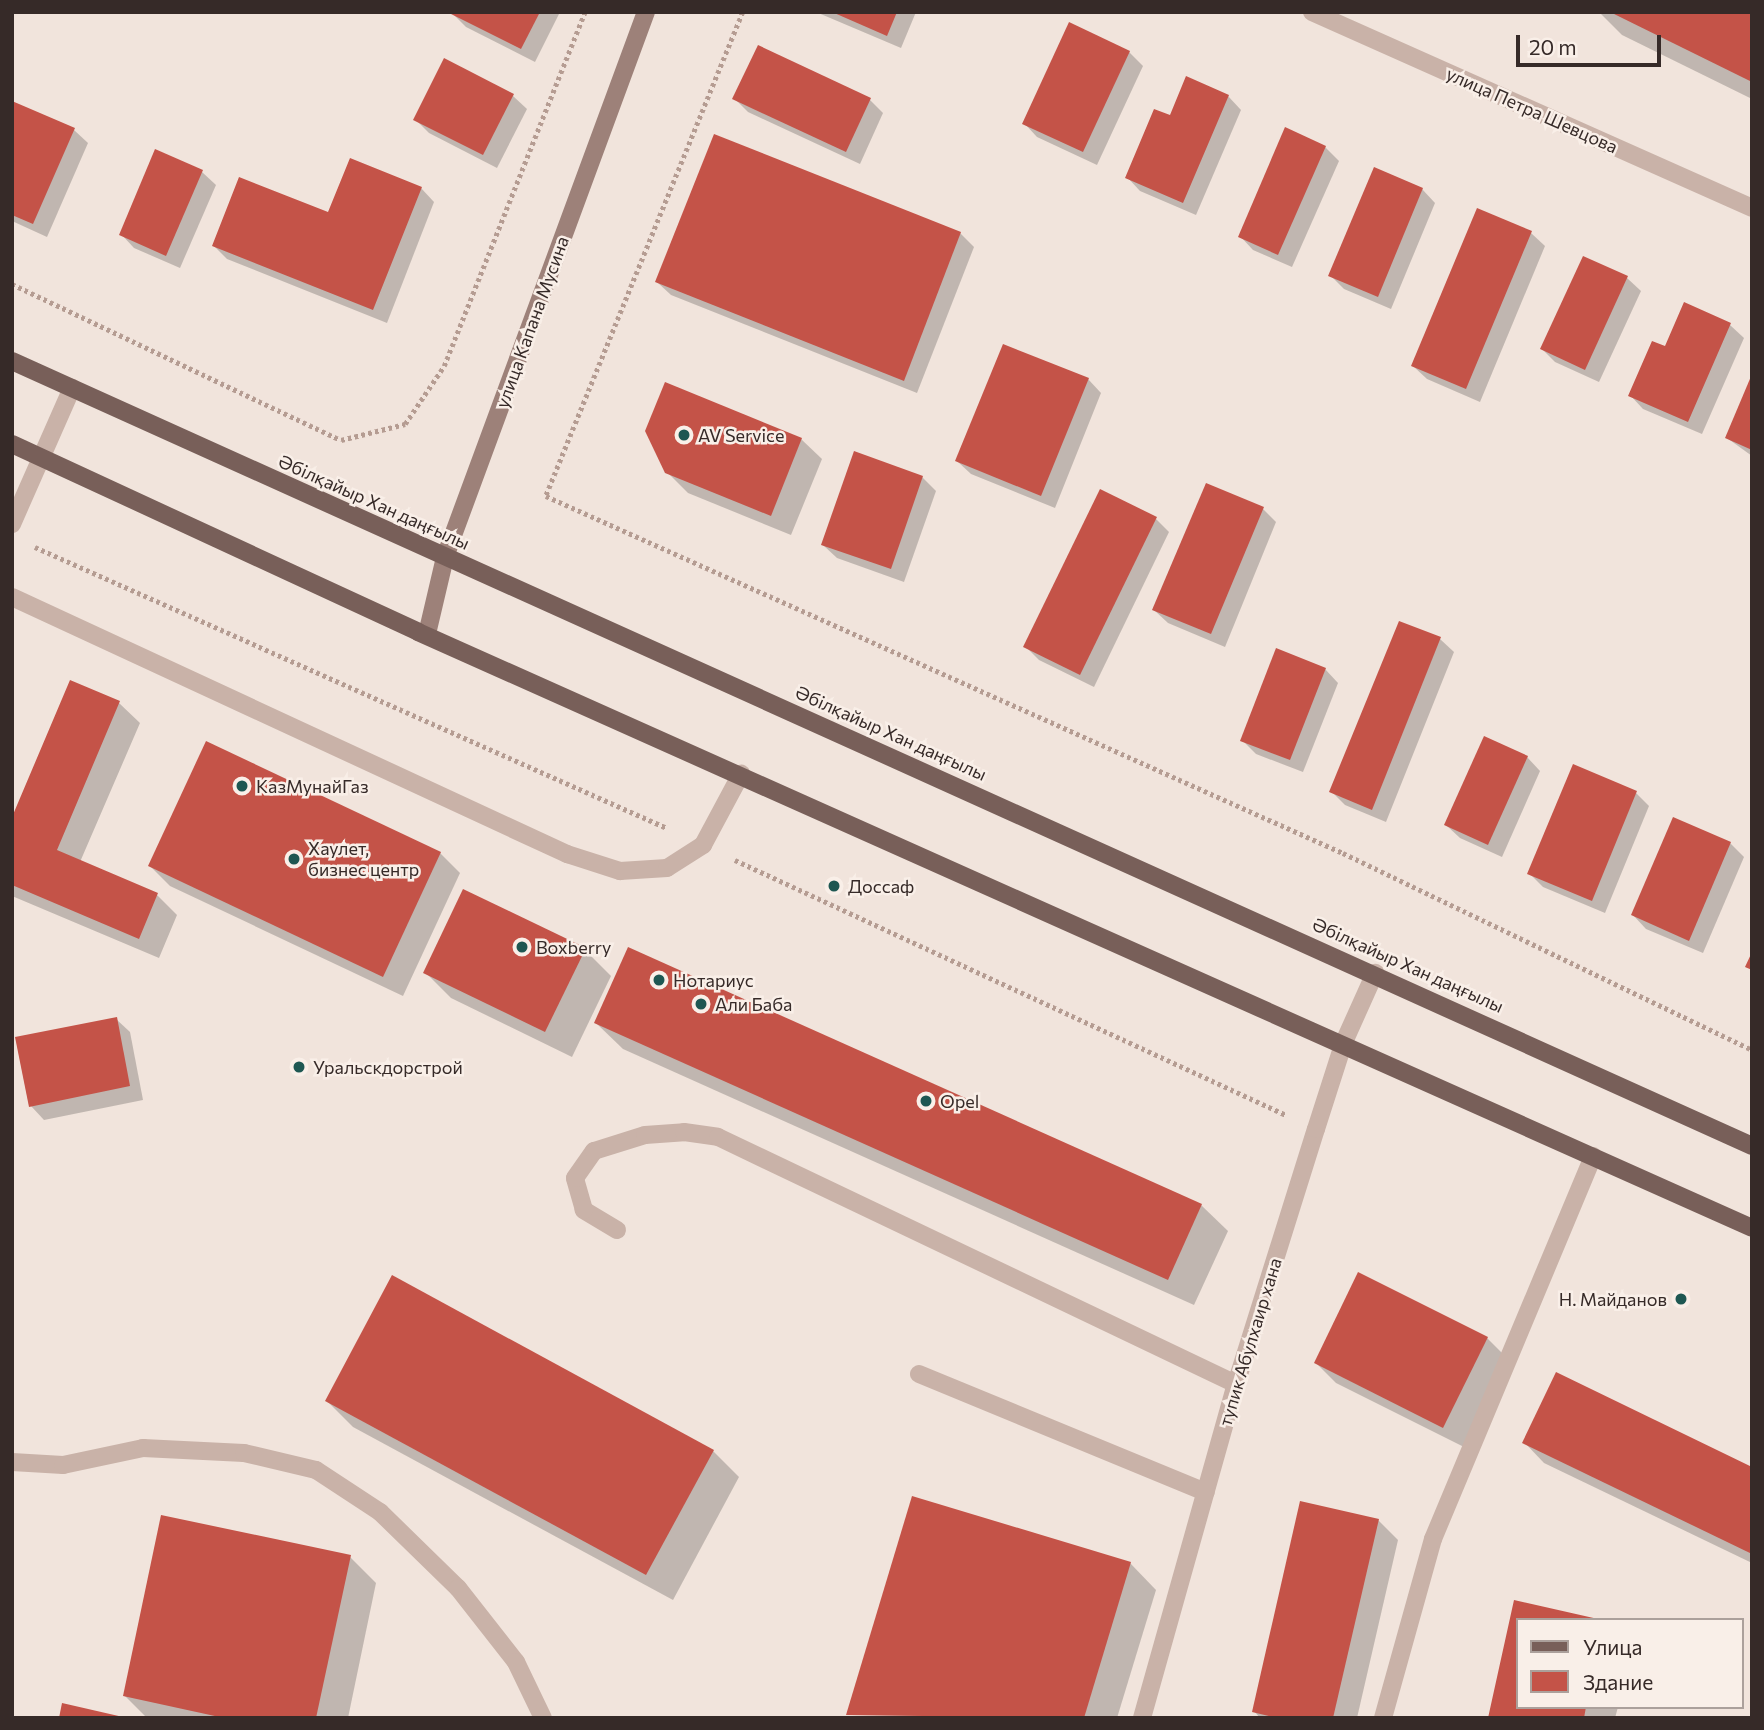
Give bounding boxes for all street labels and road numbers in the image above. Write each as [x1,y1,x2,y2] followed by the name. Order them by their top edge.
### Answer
[1443,62,1621,158] street label: улица Петра Шевцова
[491,233,573,411] street label: улица Капана Мусина
[275,450,473,554] street label: Әбілқайыр Хан даңғылы
[792,681,990,785] street label: Әбілқайыр Хан даңғылы
[1309,913,1507,1017] street label: Әбілқайыр Хан даңғылы
[1214,1255,1286,1429] street label: тупик Абулхаир хана

